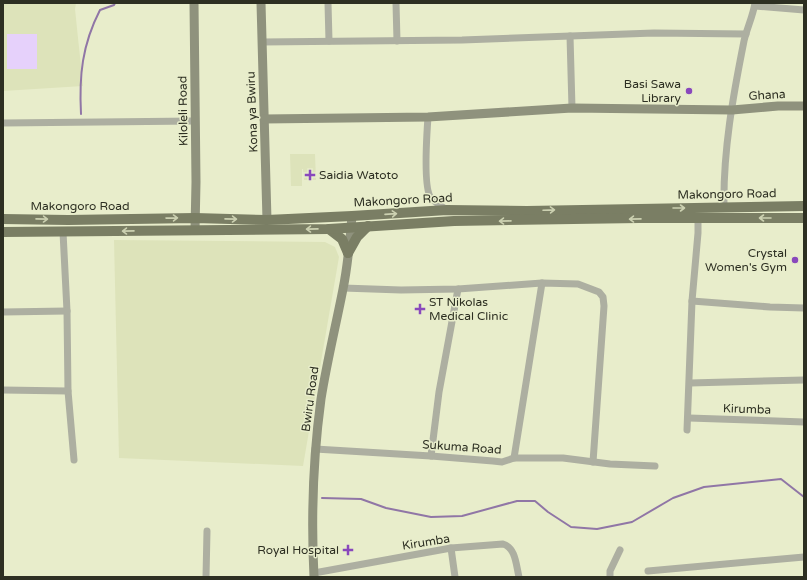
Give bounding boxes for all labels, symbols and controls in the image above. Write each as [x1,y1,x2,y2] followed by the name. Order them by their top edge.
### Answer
[244,71,260,153] street label: Kona ya Bwiru
[175,76,191,146] street label: Kiloleli Road
[624,77,682,105] place label: Basi Sawa Library
[684,86,694,96] marker: Basi Sawa Library
[748,87,786,103] street label: Ghana
[319,168,398,182] place label: Saidia Watoto
[304,169,316,181] marker: Saidia Watoto
[677,186,777,202] street label: Makongoro Road
[353,190,453,210] street label: Makongoro Road
[30,199,130,213] street label: Makongoro Road
[672,204,685,212] one-way arrow
[542,206,555,214] one-way arrow
[384,210,397,217] one-way arrow
[165,214,178,222] one-way arrow
[759,214,772,222] one-way arrow
[35,215,48,223] one-way arrow
[224,215,237,223] one-way arrow
[629,215,642,222] one-way arrow
[499,217,512,225] one-way arrow
[306,225,319,233] one-way arrow
[122,227,135,235] one-way arrow
[705,246,787,274] place label: Crystal Women's Gym
[790,255,800,265] marker: Crystal Women's Gym
[429,295,508,323] place label: ST Nikolas Medical Clinic
[414,303,426,315] marker: ST Nikolas Medical Clinic
[298,365,322,433] street label: Bwiru Road
[723,401,771,417] street label: Kirumba
[422,437,502,457] street label: Sukuma Road
[401,531,451,553] street label: Kirumba
[257,543,339,557] place label: Royal Hospital
[342,544,354,556] marker: Royal Hospital

